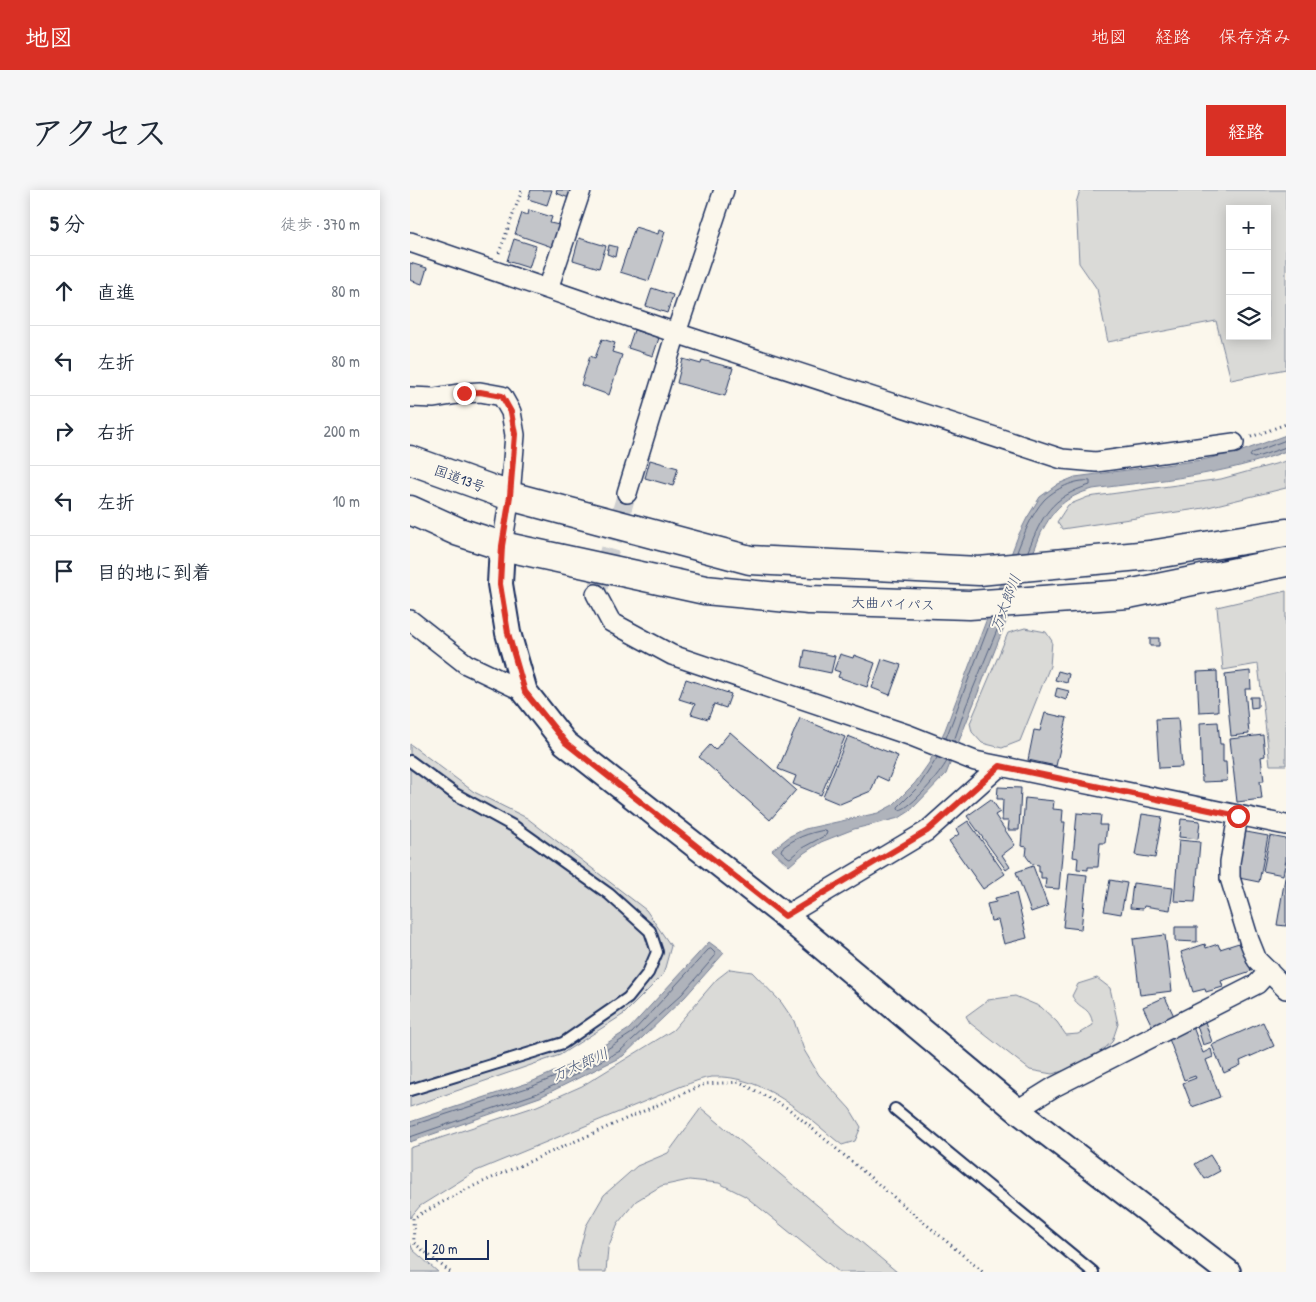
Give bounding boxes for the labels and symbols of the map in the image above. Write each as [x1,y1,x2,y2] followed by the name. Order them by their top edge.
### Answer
[453,382,476,405] route end
[432,460,488,496] street label: 国道13号
[984,571,1026,635] water label: 万太郎川
[851,592,935,614] street label: 大曲バイパス
[1227,805,1250,828] route start
[548,1042,612,1086] water label: 万太郎川
[425,1237,489,1260] scale bar

